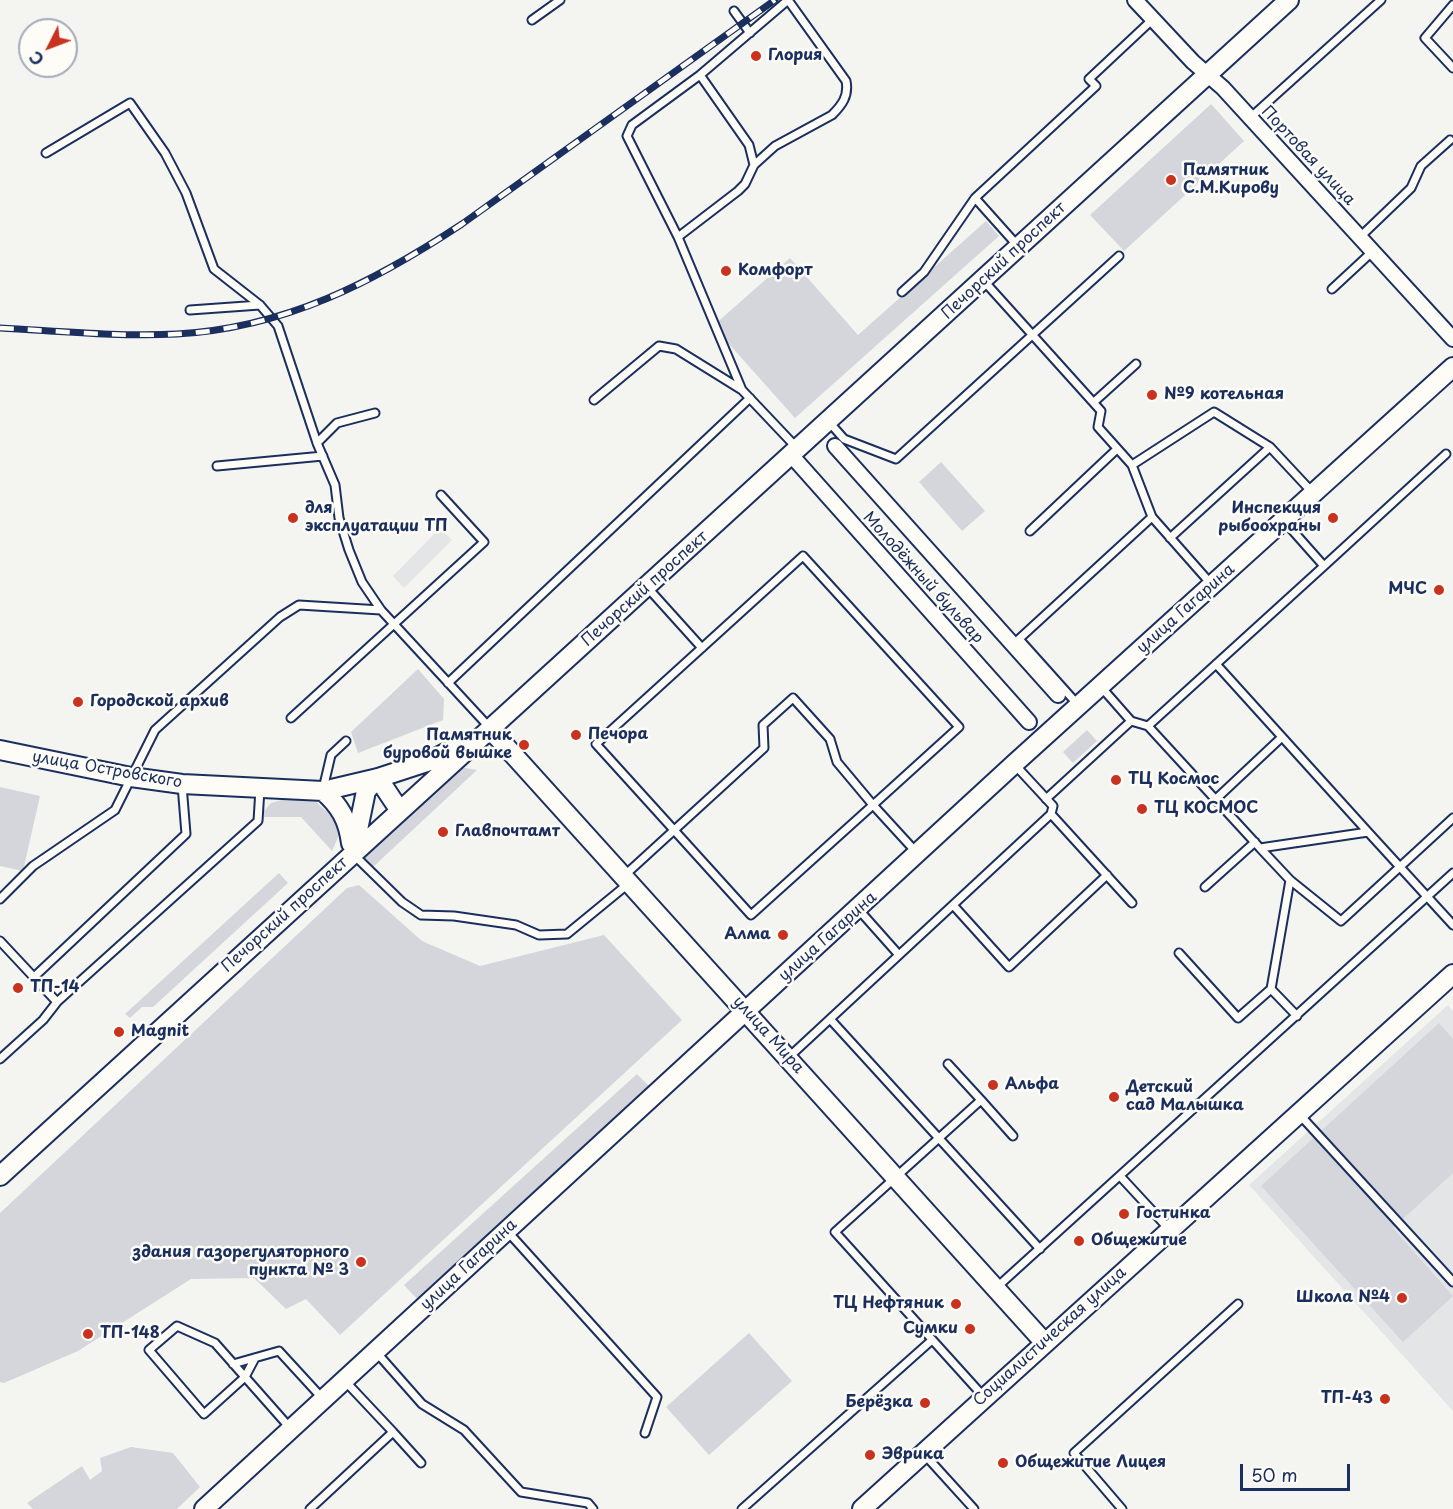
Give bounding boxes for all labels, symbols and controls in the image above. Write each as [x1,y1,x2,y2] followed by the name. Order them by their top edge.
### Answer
[18,18,78,78] north arrow
[23,46,49,71] text: С
[768,46,822,66] place label: Глория
[749,49,763,63] marker: Глория
[1257,102,1359,210] street label: Портовая улица
[1183,161,1279,199] place label: Памятник С.М.Кирову
[1164,173,1178,187] marker: Памятник С.М.Кирову
[938,198,1070,324] street label: Печорский проспект
[738,261,813,281] place label: Комфорт
[719,264,733,278] marker: Комфорт
[1164,385,1284,405] place label: №9 котельная
[1145,388,1159,402] marker: №9 котельная
[305,499,448,537] place label: для эксплуатации ТП
[1218,499,1321,537] place label: Инспекция рыбоохраны
[859,508,987,648] street label: Молодёжный бульвар
[286,511,300,525] marker: для эксплуатации ТП
[1326,511,1340,525] marker: Инспекция рыбоохраны
[578,527,712,651] street label: Печорский проспект
[1133,560,1239,658] street label: улица Гагарина
[1388,580,1427,600] place label: МЧС
[1432,583,1446,597] marker: МЧС
[90,692,229,712] place label: Городской архив
[71,695,85,709] marker: Городской архив
[588,725,648,745] place label: Печора
[383,726,512,764] place label: Памятник буровой вышке
[569,728,583,742] marker: Печора
[517,738,531,752] marker: Памятник буровой вышке
[30,747,184,793] street label: улица Островского
[1128,770,1219,790] place label: ТЦ Космос
[1109,773,1123,787] marker: ТЦ Космос
[1154,799,1258,819] place label: ТЦ КОСМОС
[1135,802,1149,816] marker: ТЦ КОСМОС
[455,822,560,842] place label: Главпочтамт
[436,825,450,839] marker: Главпочтамт
[218,853,352,977] street label: Печорский проспект
[775,888,881,986] street label: улица Гагарина
[725,925,771,945] place label: Алма
[776,928,790,942] marker: Алма
[30,978,80,998] place label: ТП-14
[11,981,25,995] marker: ТП-14
[728,992,808,1078] street label: улица Мира
[131,1022,189,1042] place label: Magnit
[112,1025,126,1039] marker: Magnit
[1005,1075,1059,1095] place label: Альфа
[986,1078,1000,1092] marker: Альфа
[1126,1078,1244,1116] place label: Детский сад Малышка
[1107,1090,1121,1104] marker: Детский сад Малышка
[1136,1204,1211,1224] place label: Гостинка
[1117,1207,1131,1221] marker: Гостинка
[417,1215,521,1315] street label: улица Гагарина
[1091,1231,1187,1251] place label: Общежитие
[1072,1234,1086,1248] marker: Общежитие
[133,1243,349,1281] place label: здания газорегуляторного пункта № 3
[354,1255,368,1269] marker: здания газорегуляторного пункта № 3
[970,1263,1130,1411] street label: Социалистическая улица
[1296,1288,1390,1308] place label: Школа №4
[1395,1291,1409,1305] marker: Школа №4
[833,1294,944,1314] place label: ТЦ Нефтяник
[949,1297,963,1311] marker: ТЦ Нефтяник
[903,1319,958,1339] place label: Сумки
[963,1322,977,1336] marker: Сумки
[100,1324,160,1344] place label: ТП-148
[81,1327,95,1341] marker: ТП-148
[1321,1389,1373,1409] place label: ТП-43
[1378,1392,1392,1406] marker: ТП-43
[846,1393,913,1413] place label: Берёзка
[918,1396,932,1410] marker: Берёзка
[882,1445,944,1465] place label: Эврика
[863,1448,877,1462] marker: Эврика
[1243,1452,1352,1490] scale bar
[1015,1453,1166,1473] place label: Общежитие Лицея
[996,1456,1010,1470] marker: Общежитие Лицея
[1251,1461,1298,1488] text: 50 m

